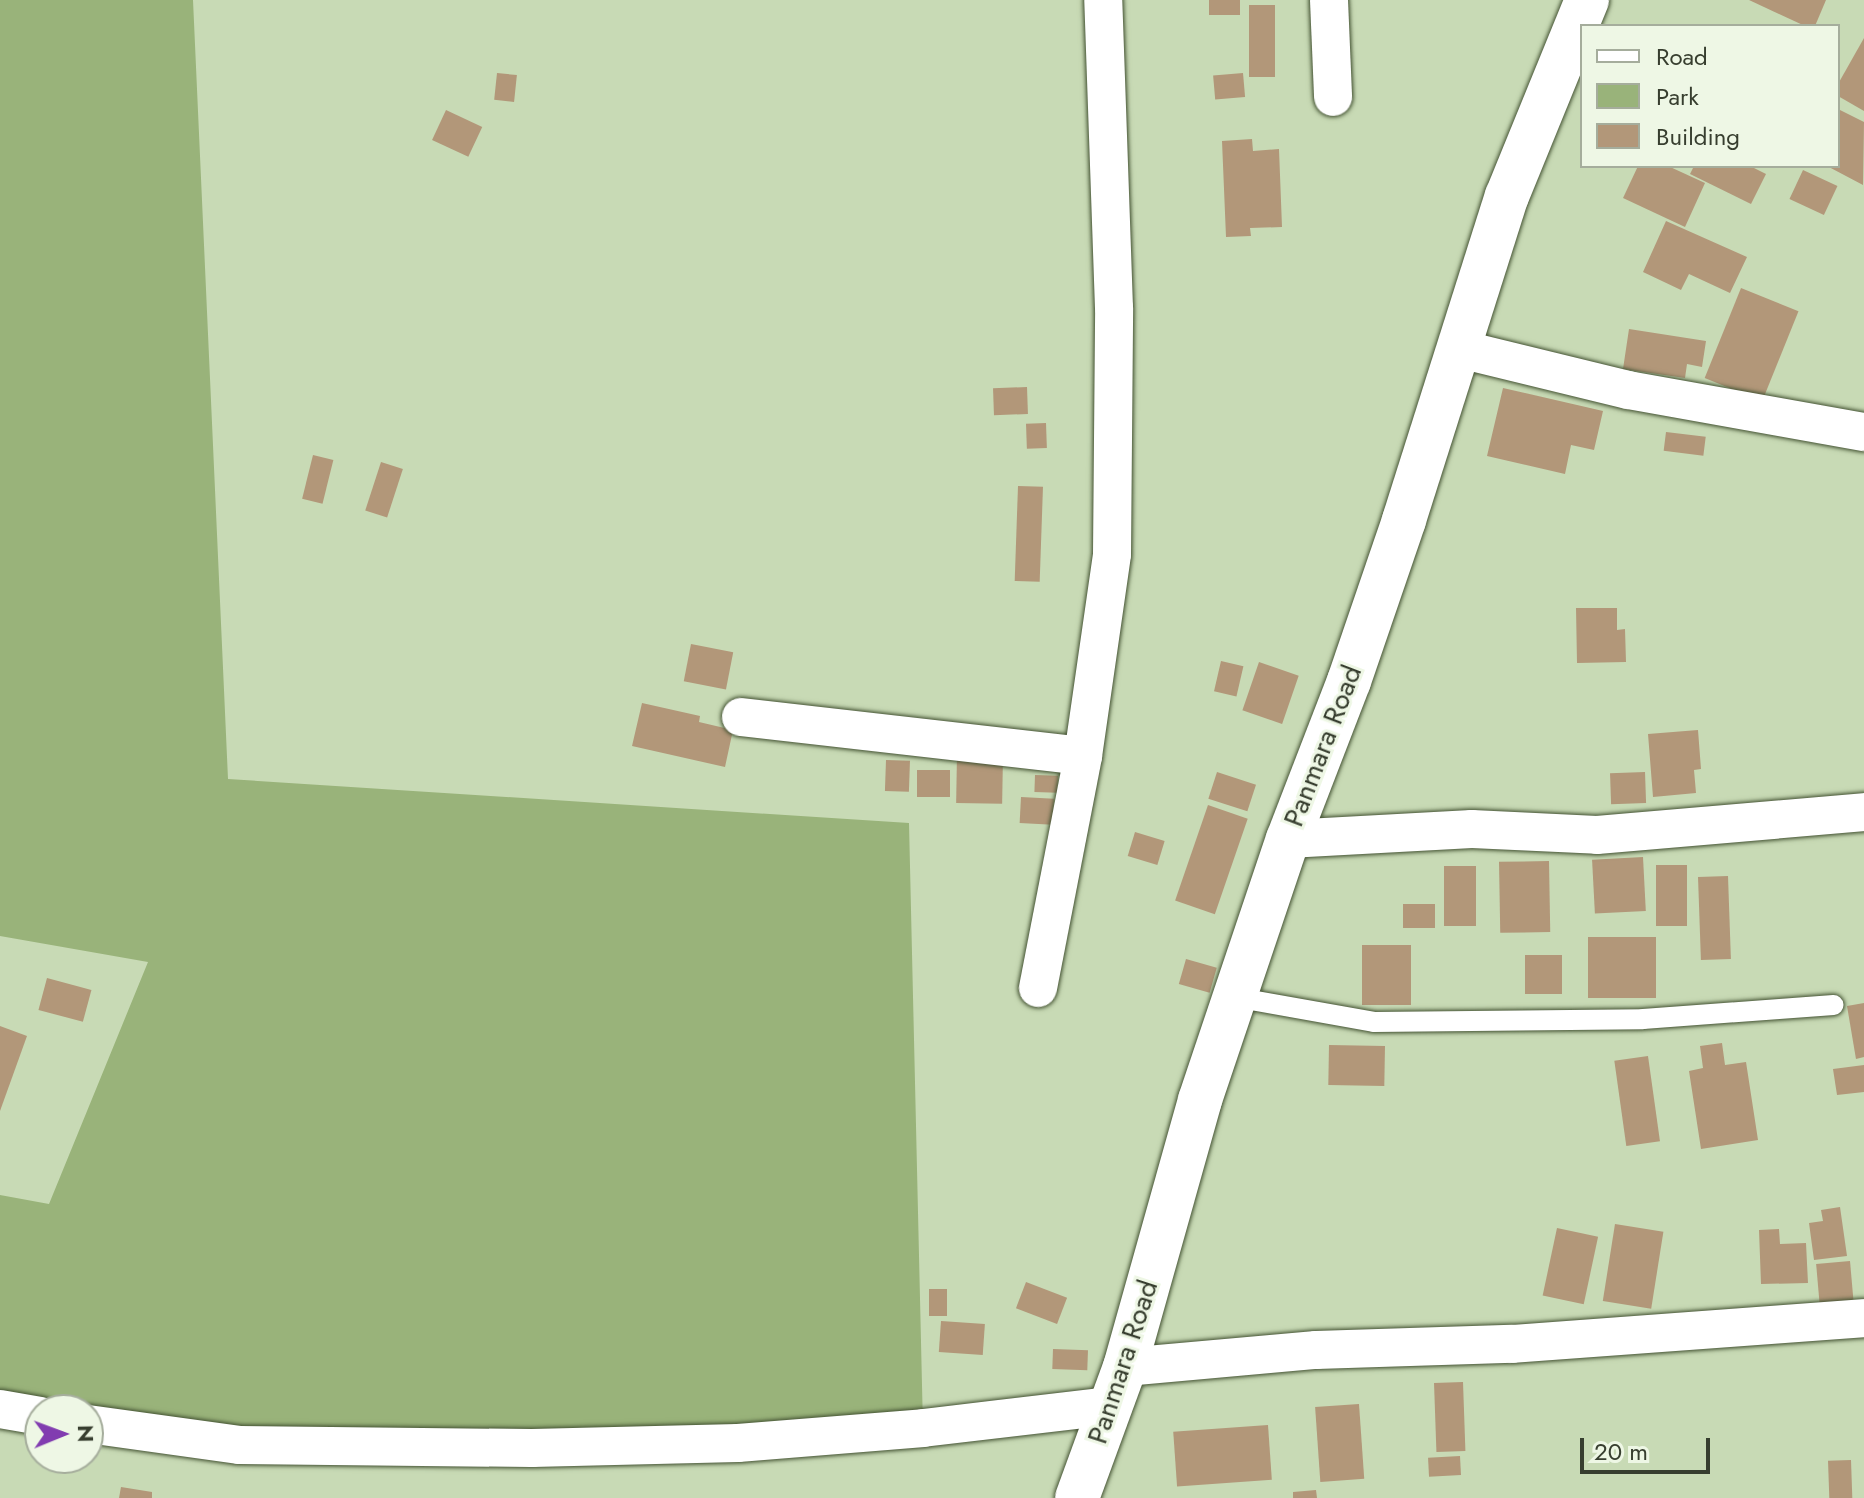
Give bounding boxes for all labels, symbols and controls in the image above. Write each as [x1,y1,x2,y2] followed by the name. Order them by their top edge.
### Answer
[1580,24,1840,168] legend
[1656,39,1708,74] text: Road
[1656,79,1699,114] text: Park
[1656,119,1740,154] text: Building
[1277,661,1369,831] street label: Panmara Road
[1081,1276,1165,1448] street label: Panmara Road
[24,1394,104,1474] north arrow
[1584,1422,1714,1472] scale bar
[70,1425,102,1443] text: N
[1594,1434,1648,1469] text: 20 m

